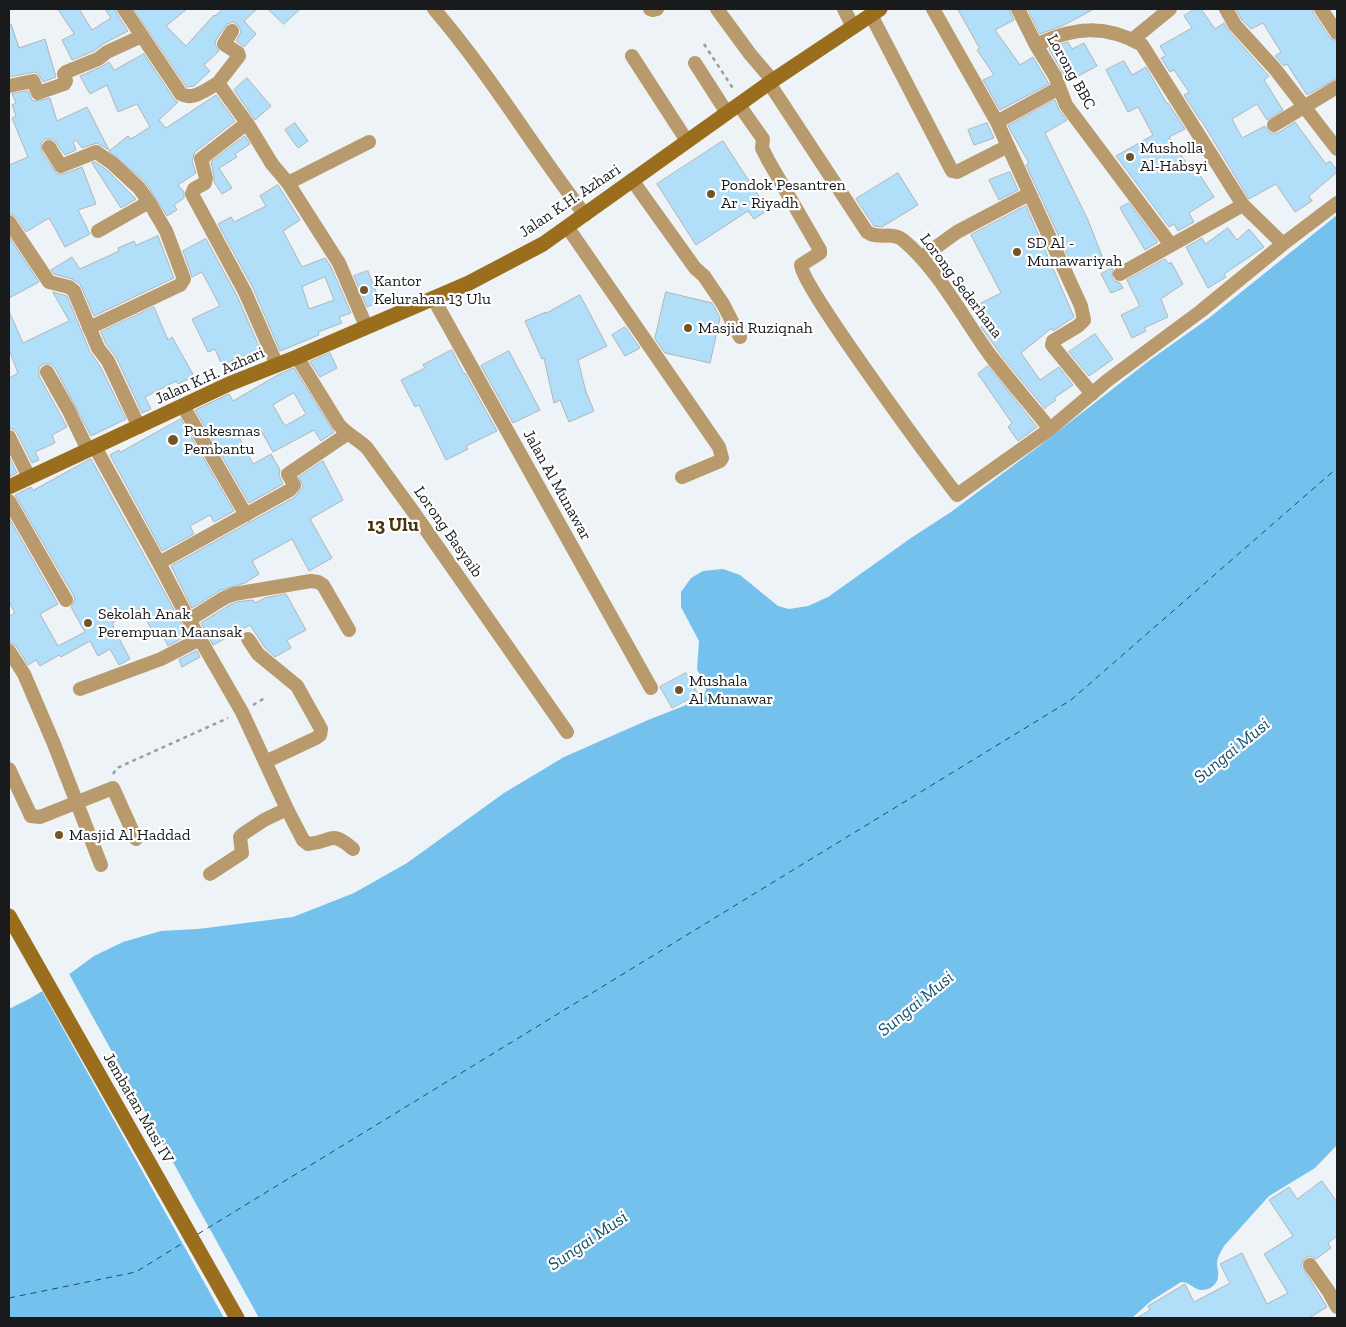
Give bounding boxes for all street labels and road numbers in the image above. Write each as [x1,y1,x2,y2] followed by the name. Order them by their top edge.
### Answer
[1042,31,1100,113] street label: Lorong BBC
[516,160,624,242] street label: Jalan K.H. Azhari
[915,230,1007,342] street label: Lorong Sederhana
[152,343,268,409] street label: Jalan K.H. Azhari
[519,426,595,544] street label: Jalan Al Munawar
[410,483,486,581] street label: Lorong Basyaib
[99,1049,177,1167] street label: Jembatan Musi IV

